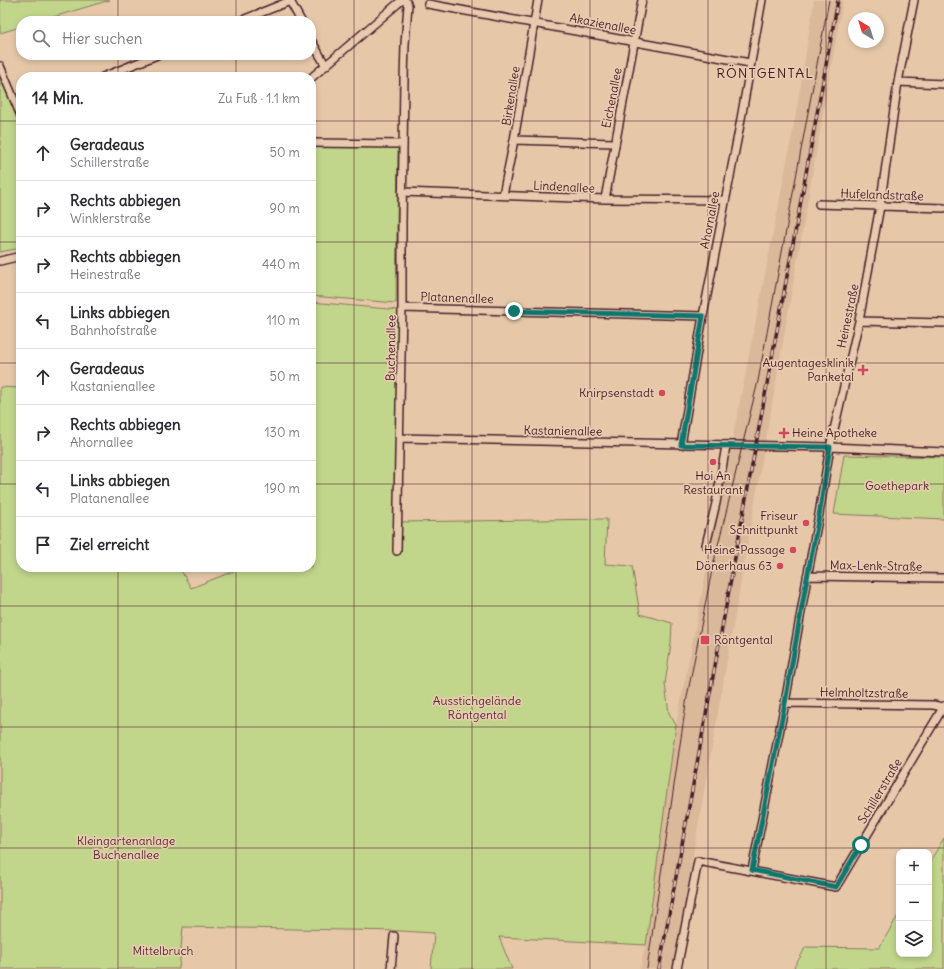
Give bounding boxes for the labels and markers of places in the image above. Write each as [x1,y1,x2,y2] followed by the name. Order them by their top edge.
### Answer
[763,355,854,384] place label: Augentagesklinik Panketal
[857,364,869,376] marker: Augentagesklinik Panketal
[579,385,654,400] place label: Knirpsenstadt
[657,388,667,398] marker: Knirpsenstadt
[792,425,877,440] place label: Heine Apotheke
[779,428,789,438] marker: Heine Apotheke
[708,457,718,467] marker: Hoi An Restaurant
[683,468,743,497] place label: Hoi An Restaurant
[730,508,798,537] place label: Friseur Schnittpunkt
[801,518,811,528] marker: Friseur Schnittpunkt
[704,542,785,557] place label: Heine-Passage
[788,545,798,555] marker: Heine-Passage
[696,558,772,573] place label: Dönerhaus 63
[775,561,785,571] marker: Dönerhaus 63
[714,632,773,647] place label: Röntgental
[699,634,711,646] marker: Röntgental

